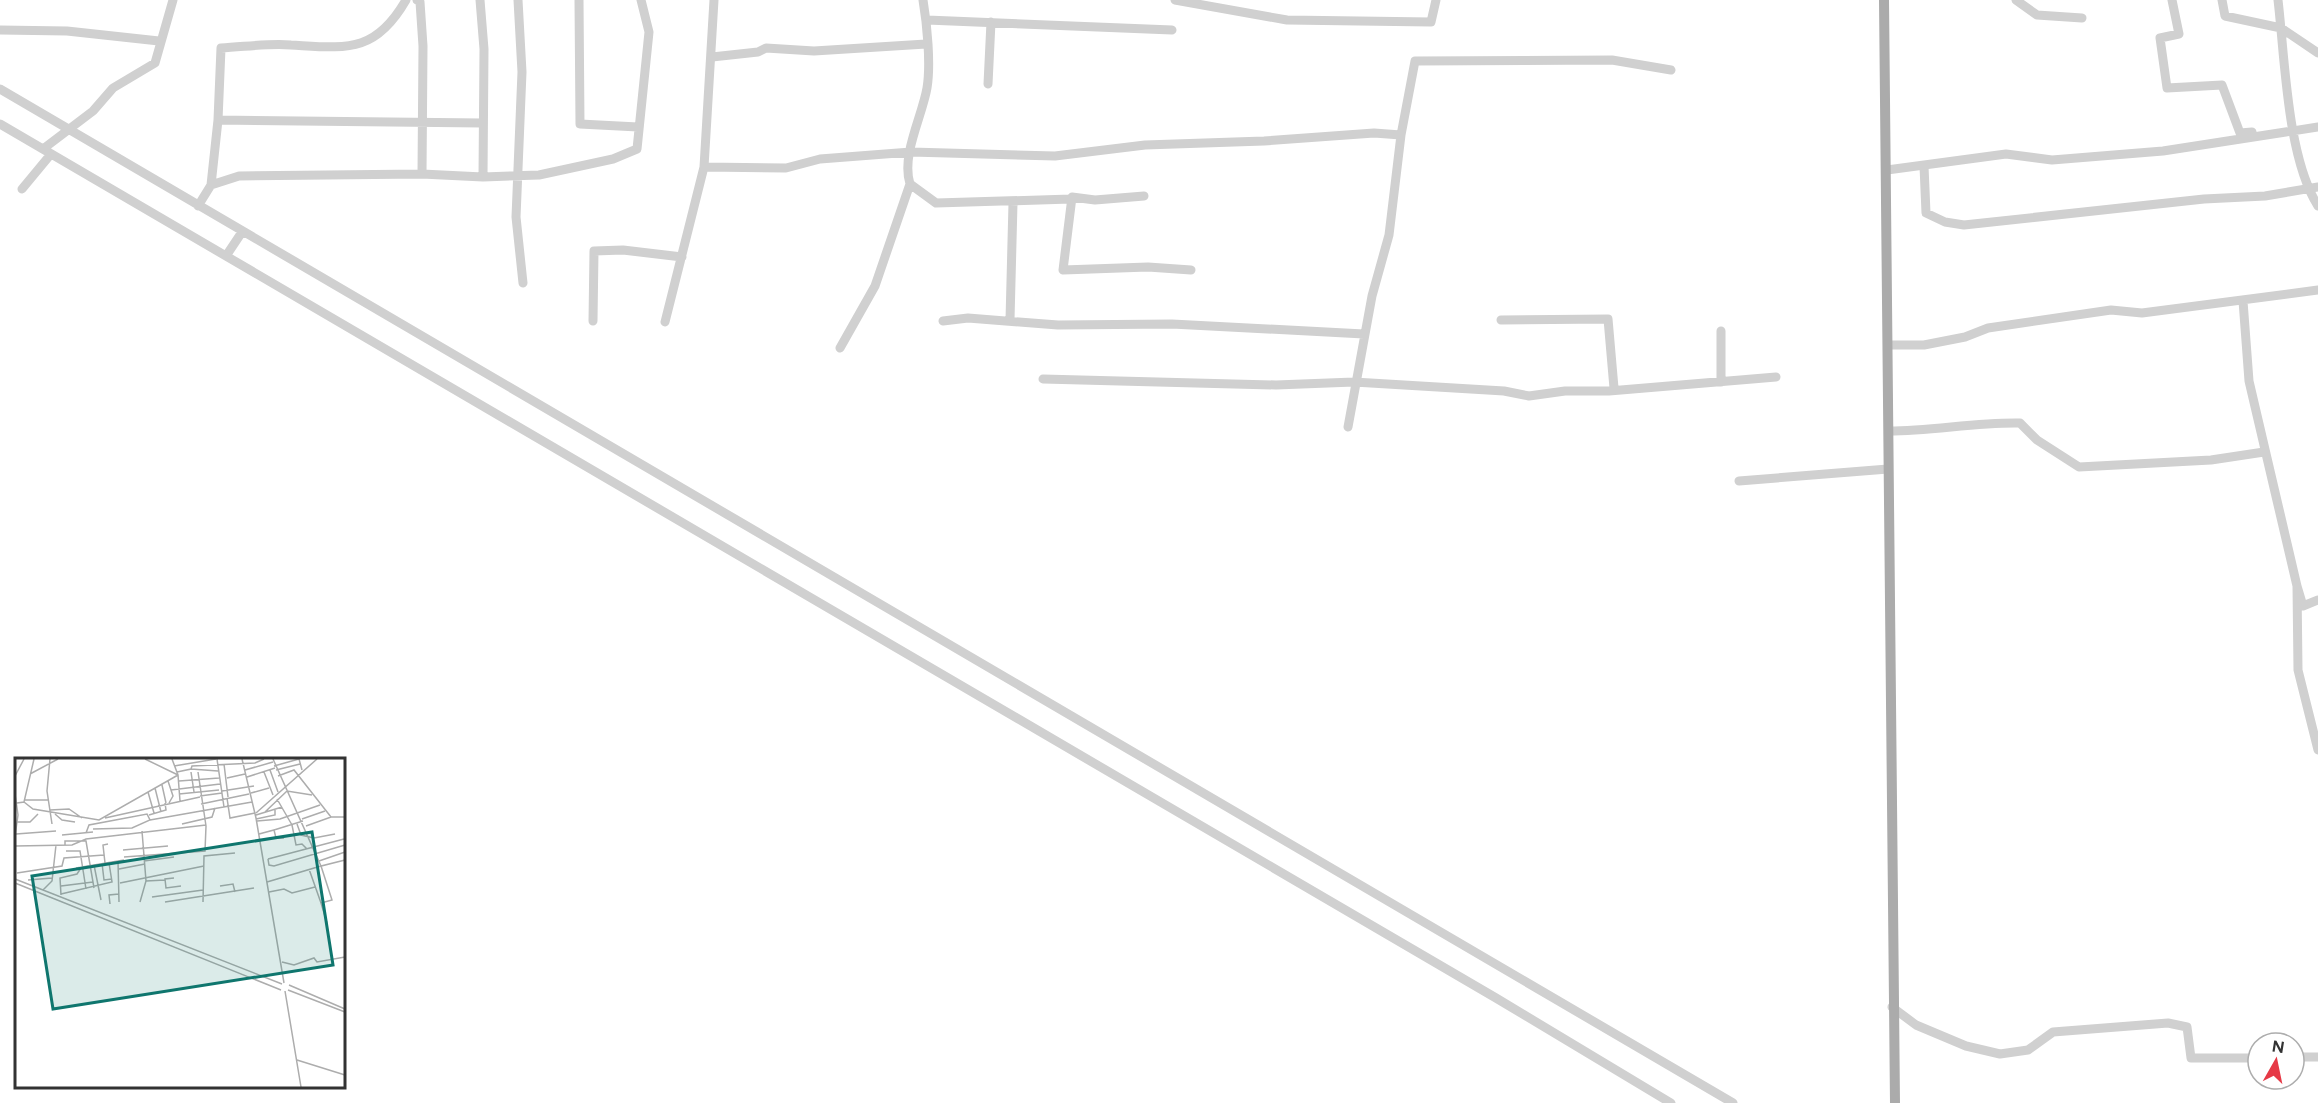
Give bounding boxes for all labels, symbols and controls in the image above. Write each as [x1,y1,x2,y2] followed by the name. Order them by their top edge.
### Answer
[15,758,345,1088] inset map
[2246,1031,2306,1091] north arrow
[2271,1036,2286,1057] text: N

